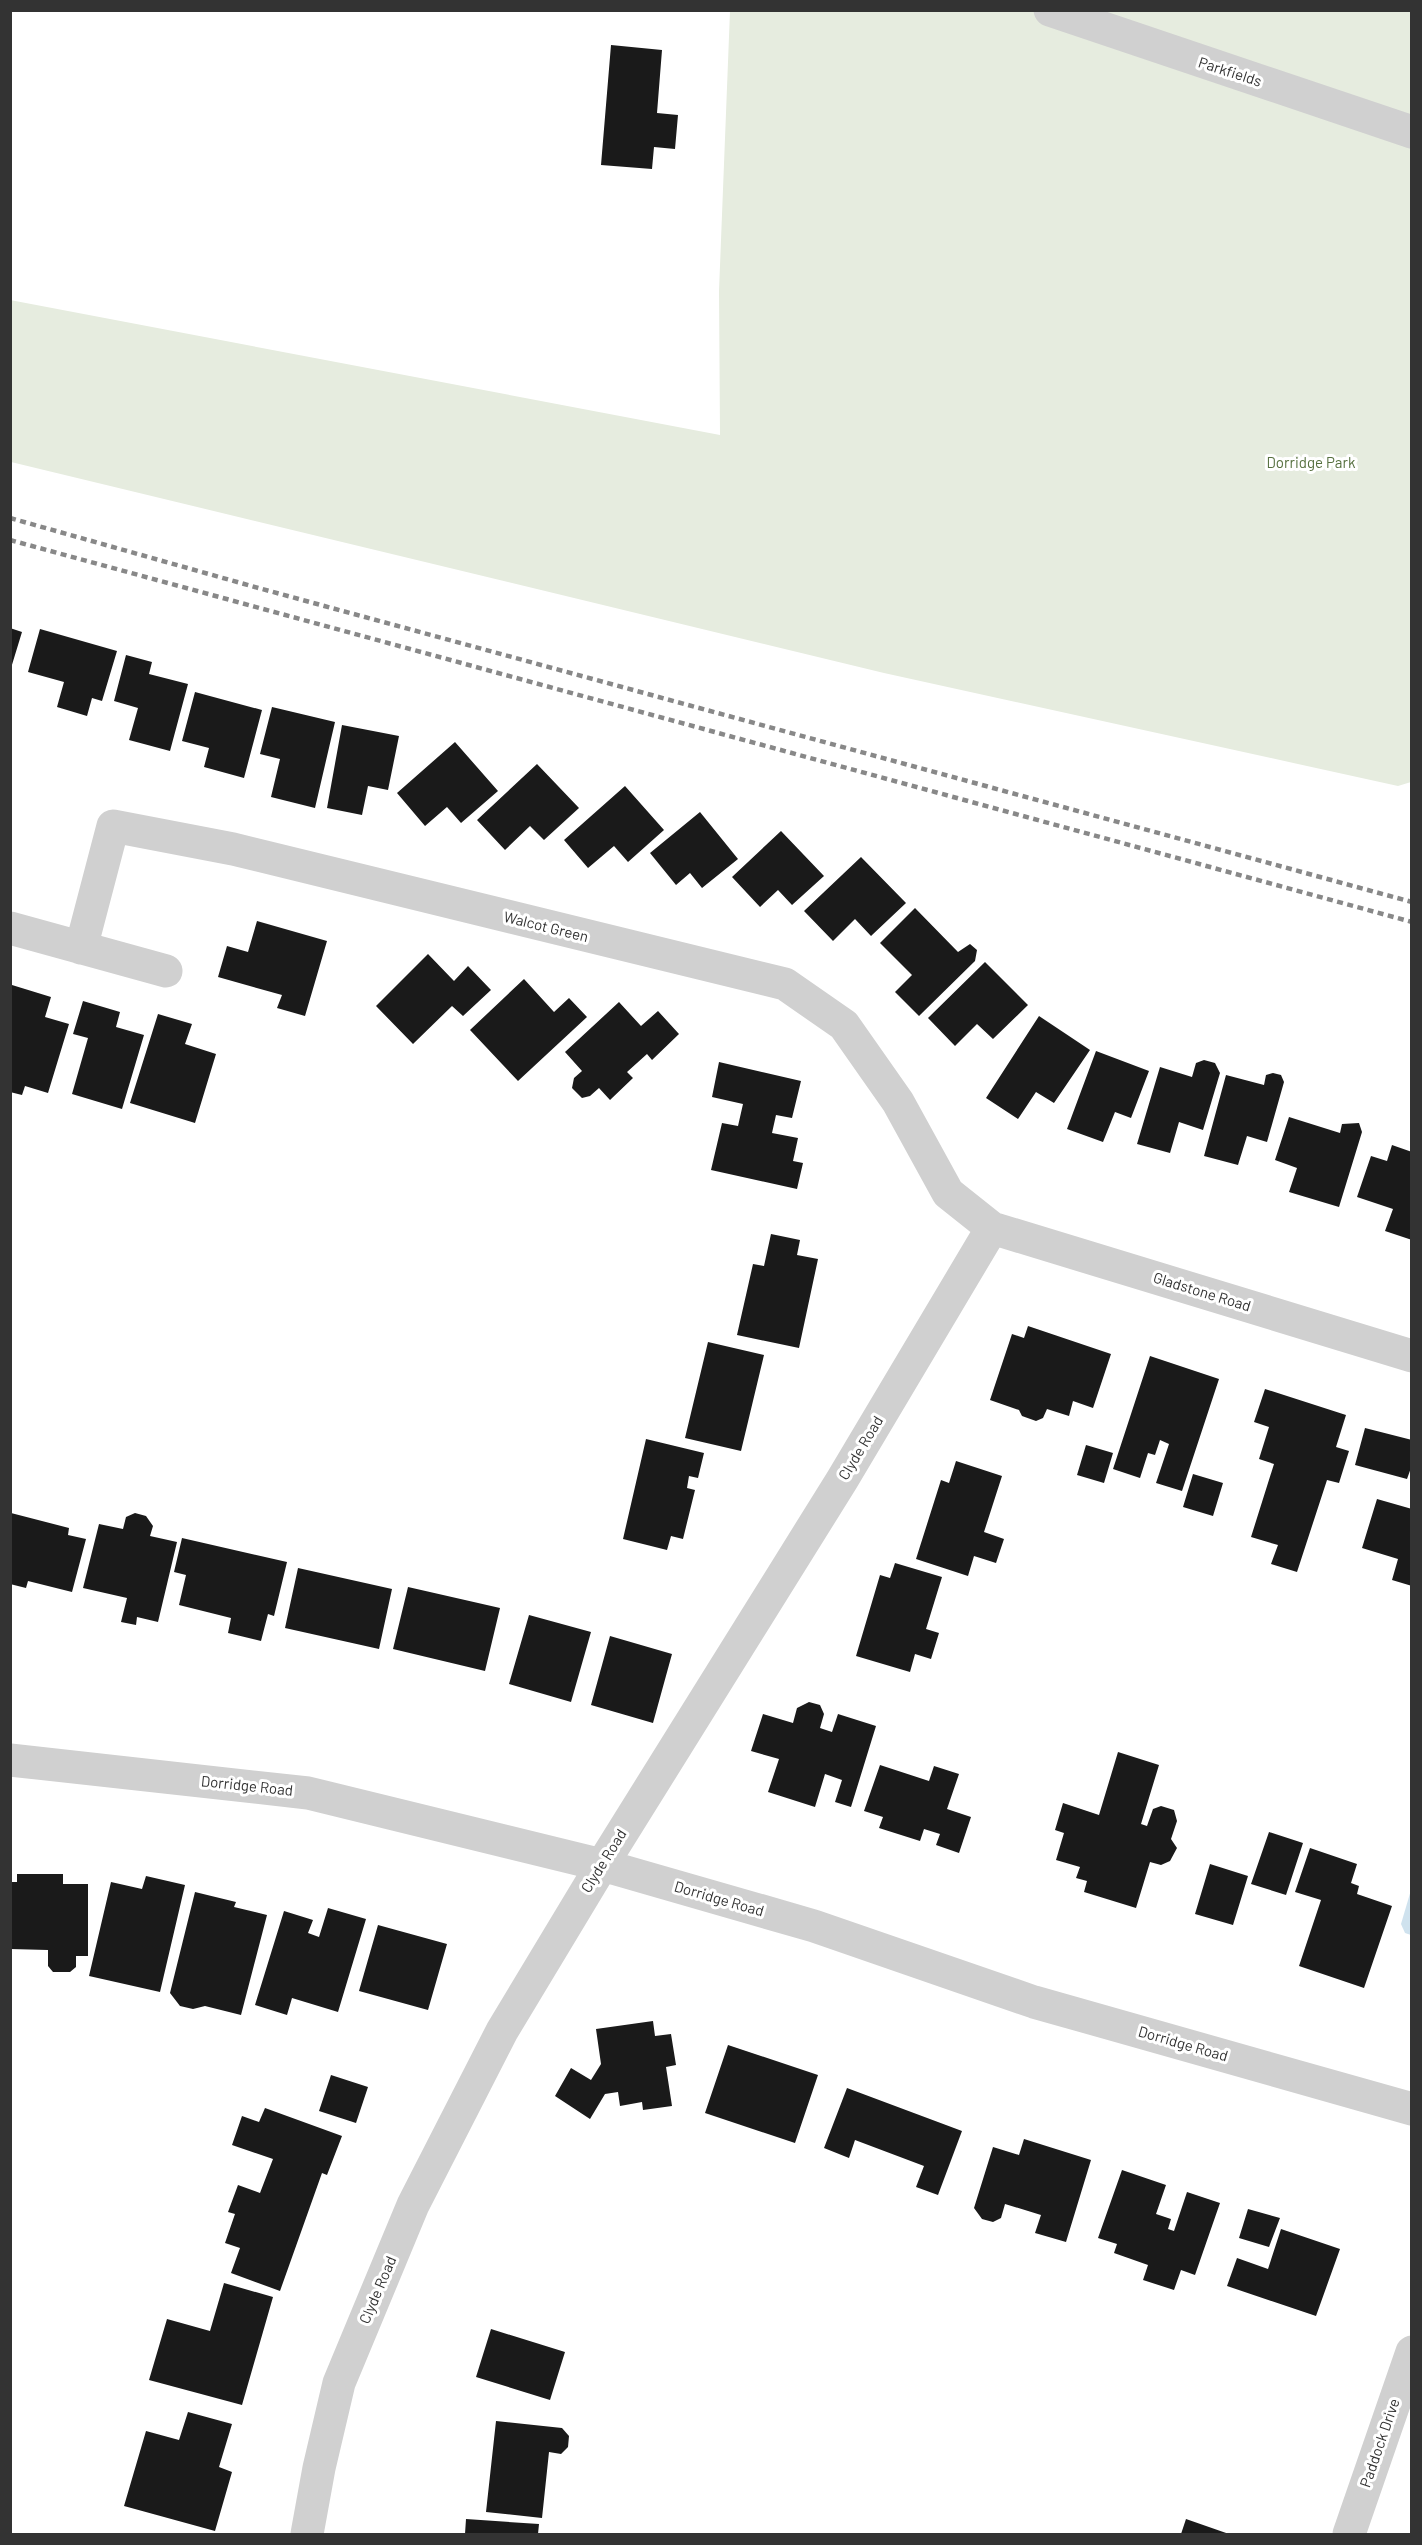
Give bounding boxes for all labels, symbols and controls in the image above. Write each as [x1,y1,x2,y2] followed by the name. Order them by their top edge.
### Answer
[1196,52,1264,90] street label: Parkfields
[1267,453,1356,471] park label: Dorridge Park
[502,907,590,945] street label: Walcot Green
[1151,1268,1253,1314] street label: Gladstone Road
[834,1412,886,1483] street label: Clyde Road
[200,1771,294,1799] street label: Dorridge Road
[577,1825,630,1896] street label: Clyde Road
[672,1877,766,1919] street label: Dorridge Road
[1136,2022,1230,2064] street label: Dorridge Road
[355,2253,399,2326] street label: Clyde Road
[1355,2396,1403,2489] street label: Paddock Drive

